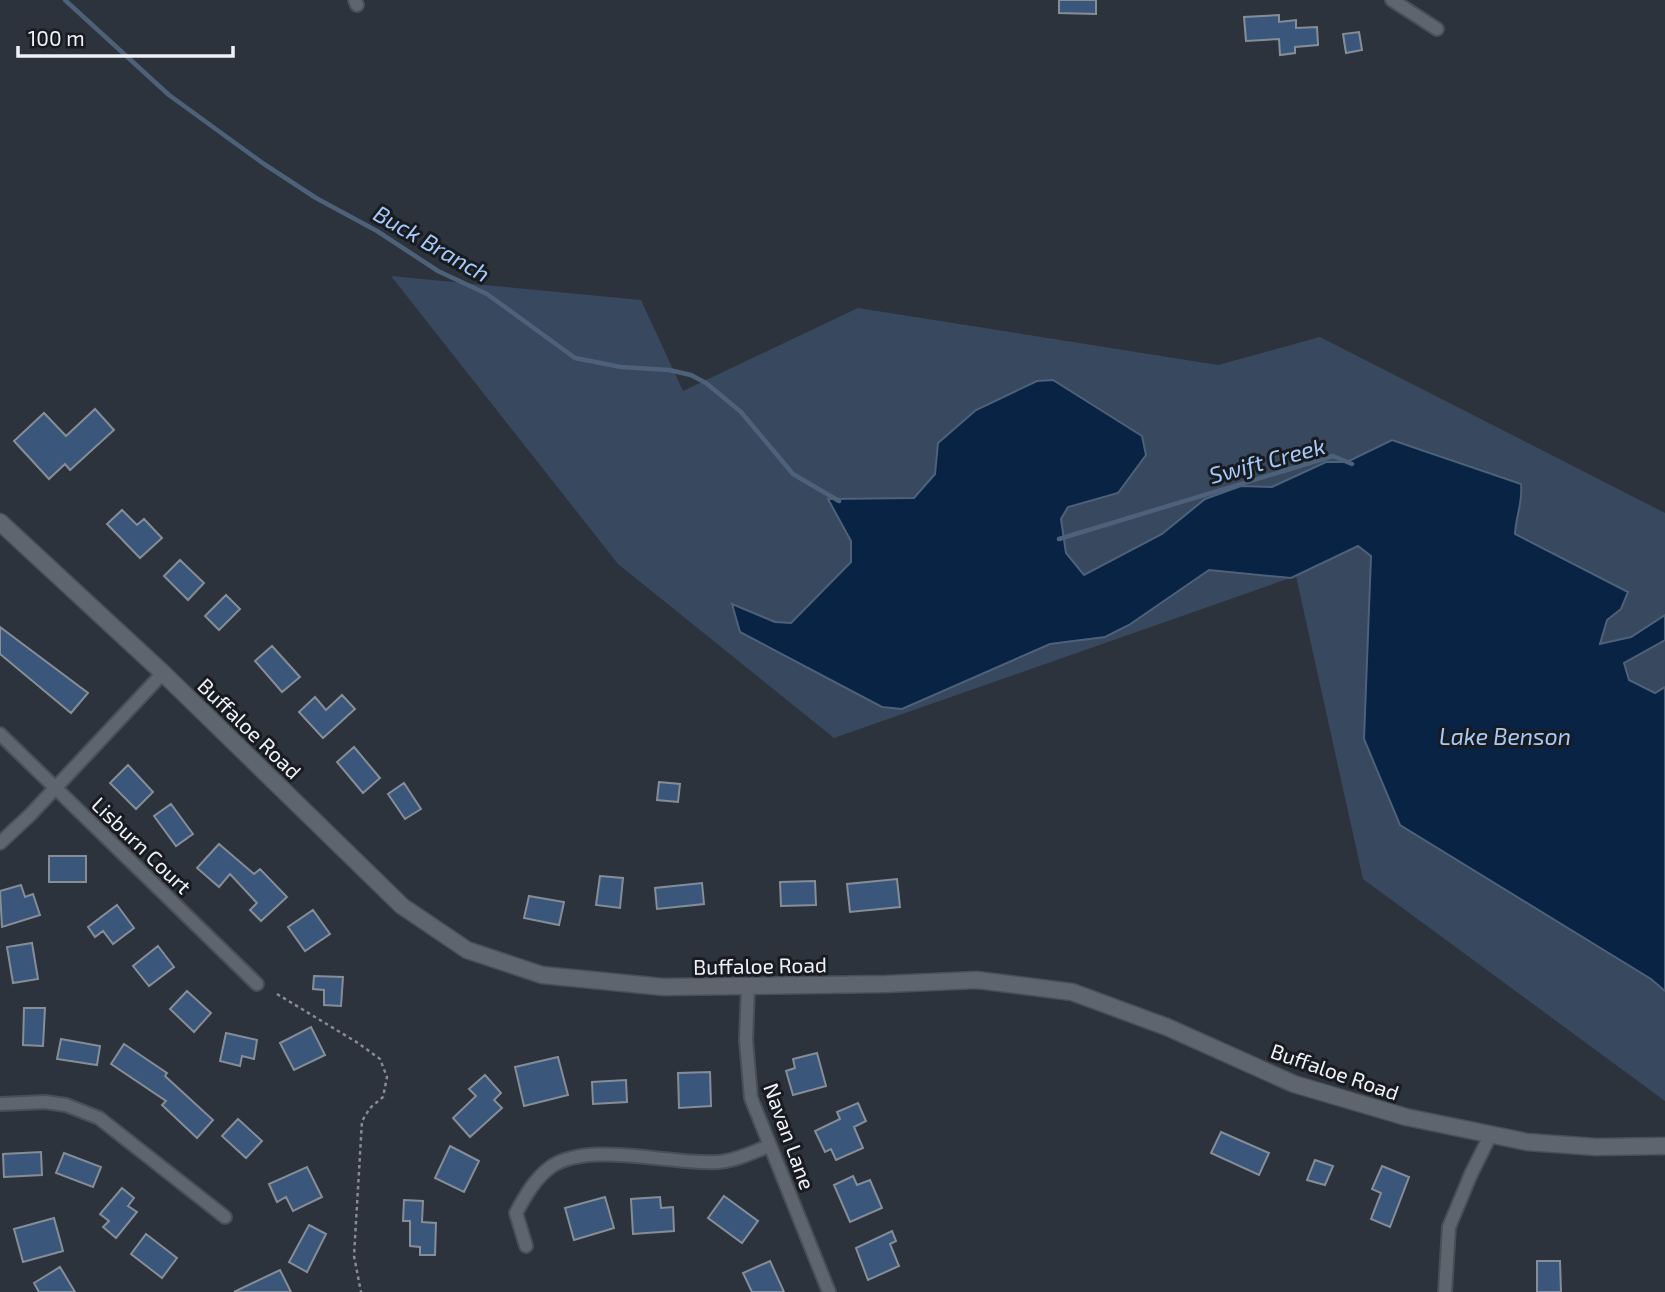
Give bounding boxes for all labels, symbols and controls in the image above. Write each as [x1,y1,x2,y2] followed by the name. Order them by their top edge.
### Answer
[18,14,233,58] scale bar
[28,25,85,50] text: 100 m
[369,198,495,288] water label: Buck Branch
[1206,431,1328,489] water label: Swift Creek
[193,672,307,784] street label: Buffaloe Road
[1439,722,1571,750] water label: Lake Benson
[87,791,197,899] street label: Lisburn Court
[693,951,827,979] street label: Buffaloe Road
[1268,1037,1402,1105] street label: Buffaloe Road
[759,1079,821,1193] street label: Navan Lane

